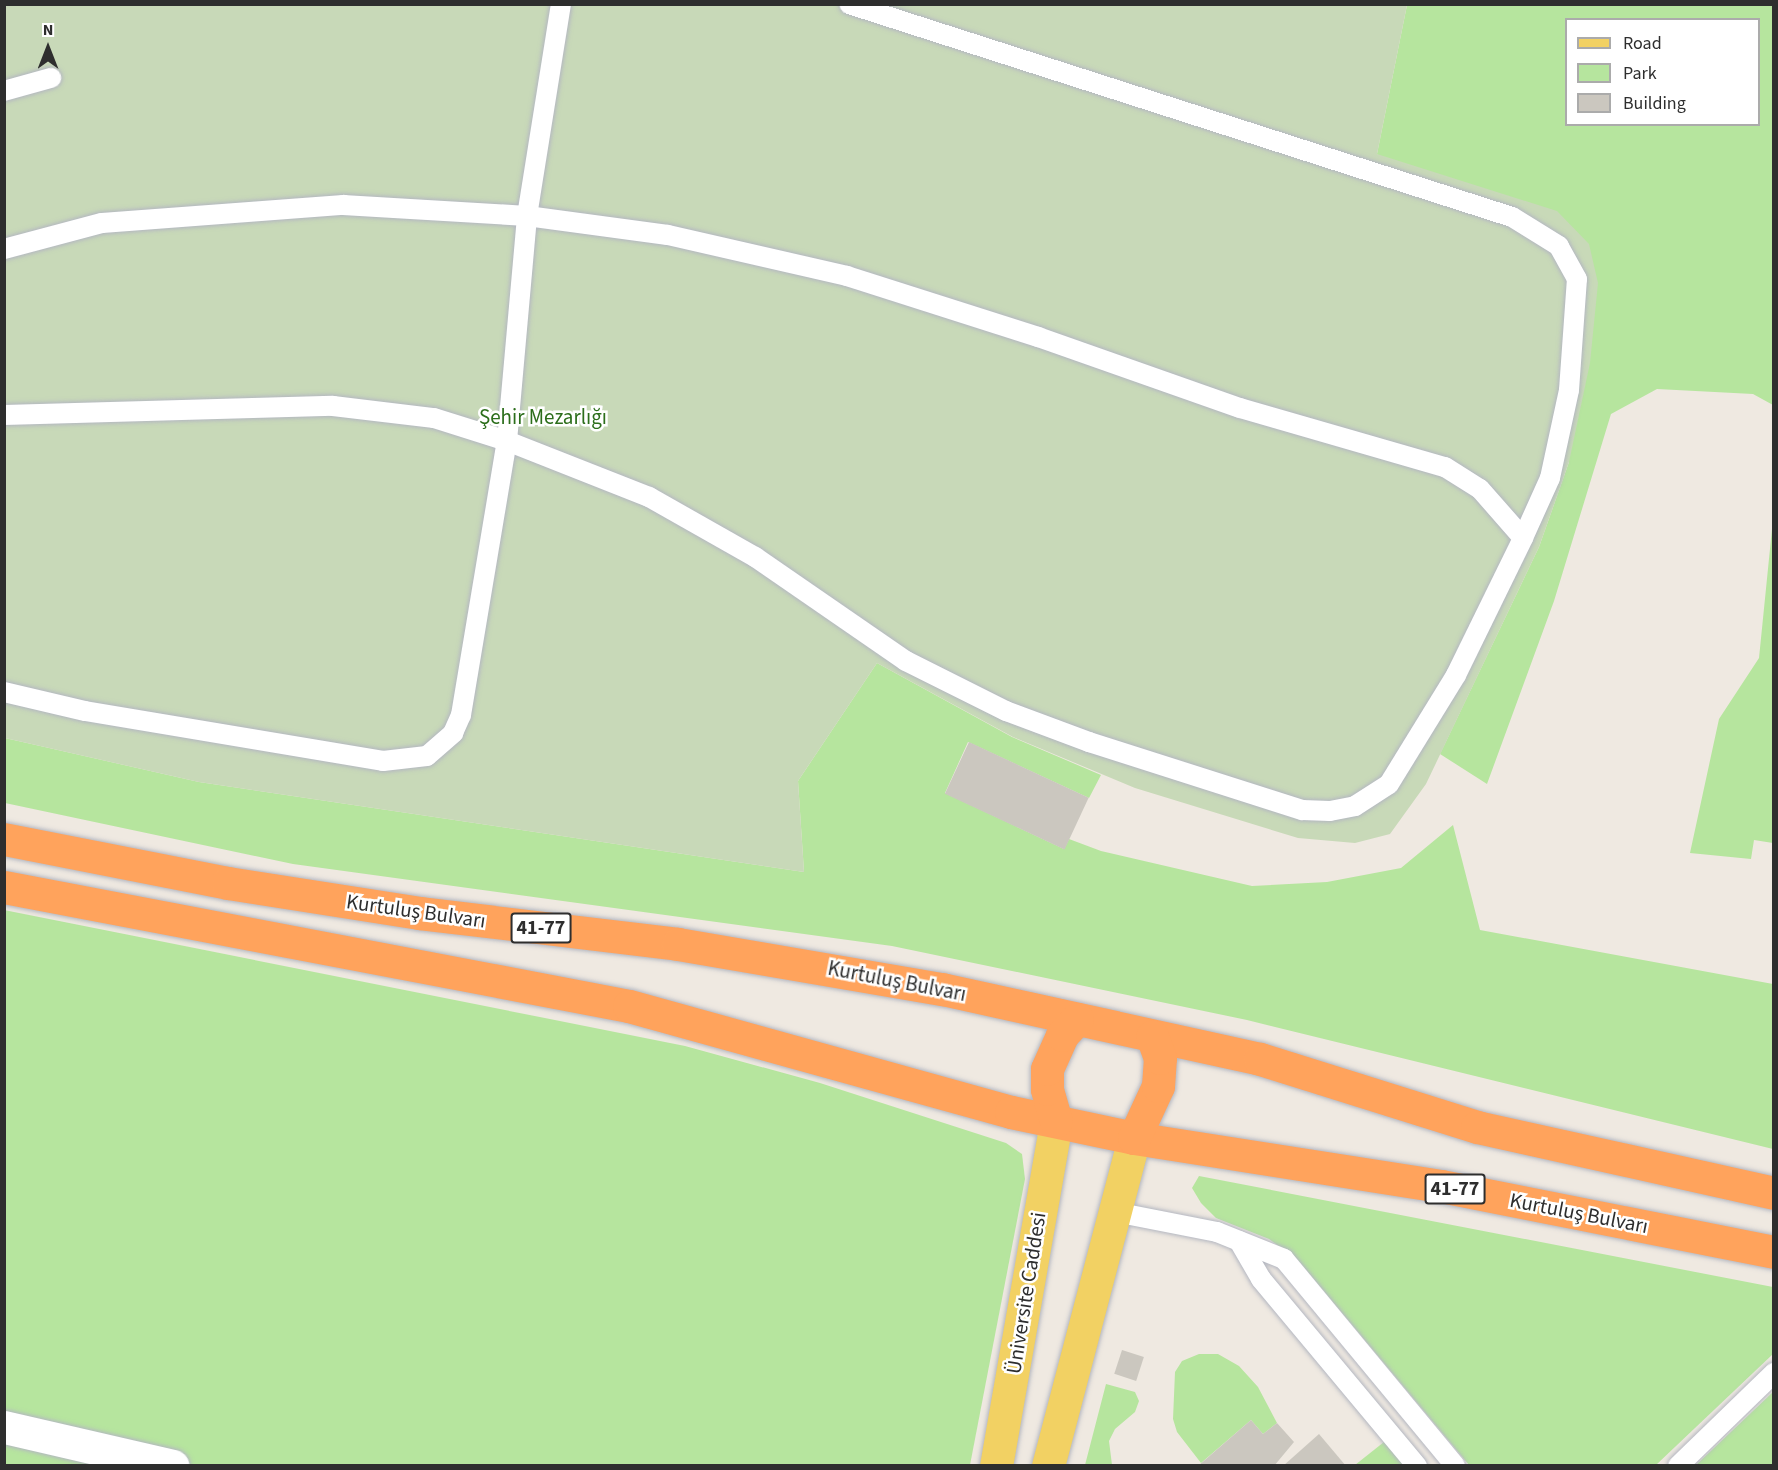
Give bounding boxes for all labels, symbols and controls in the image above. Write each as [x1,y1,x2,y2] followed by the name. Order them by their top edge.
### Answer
[18,18,78,78] north arrow
[1565,18,1760,126] legend
[43,19,53,41] text: N
[1623,31,1662,56] text: Road
[1623,61,1657,86] text: Park
[1623,91,1686,116] text: Building
[479,404,607,430] park label: Şehir Mezarlığı
[345,889,487,933] street label: Kurtuluş Bulvarı
[510,911,572,945] road number: 41-77
[826,955,968,1007] street label: Kurtuluş Bulvarı
[1424,1172,1486,1206] road number: 41-77
[1508,1187,1650,1239] street label: Kurtuluş Bulvarı
[1001,1210,1051,1376] street label: Üniversite Caddesi

